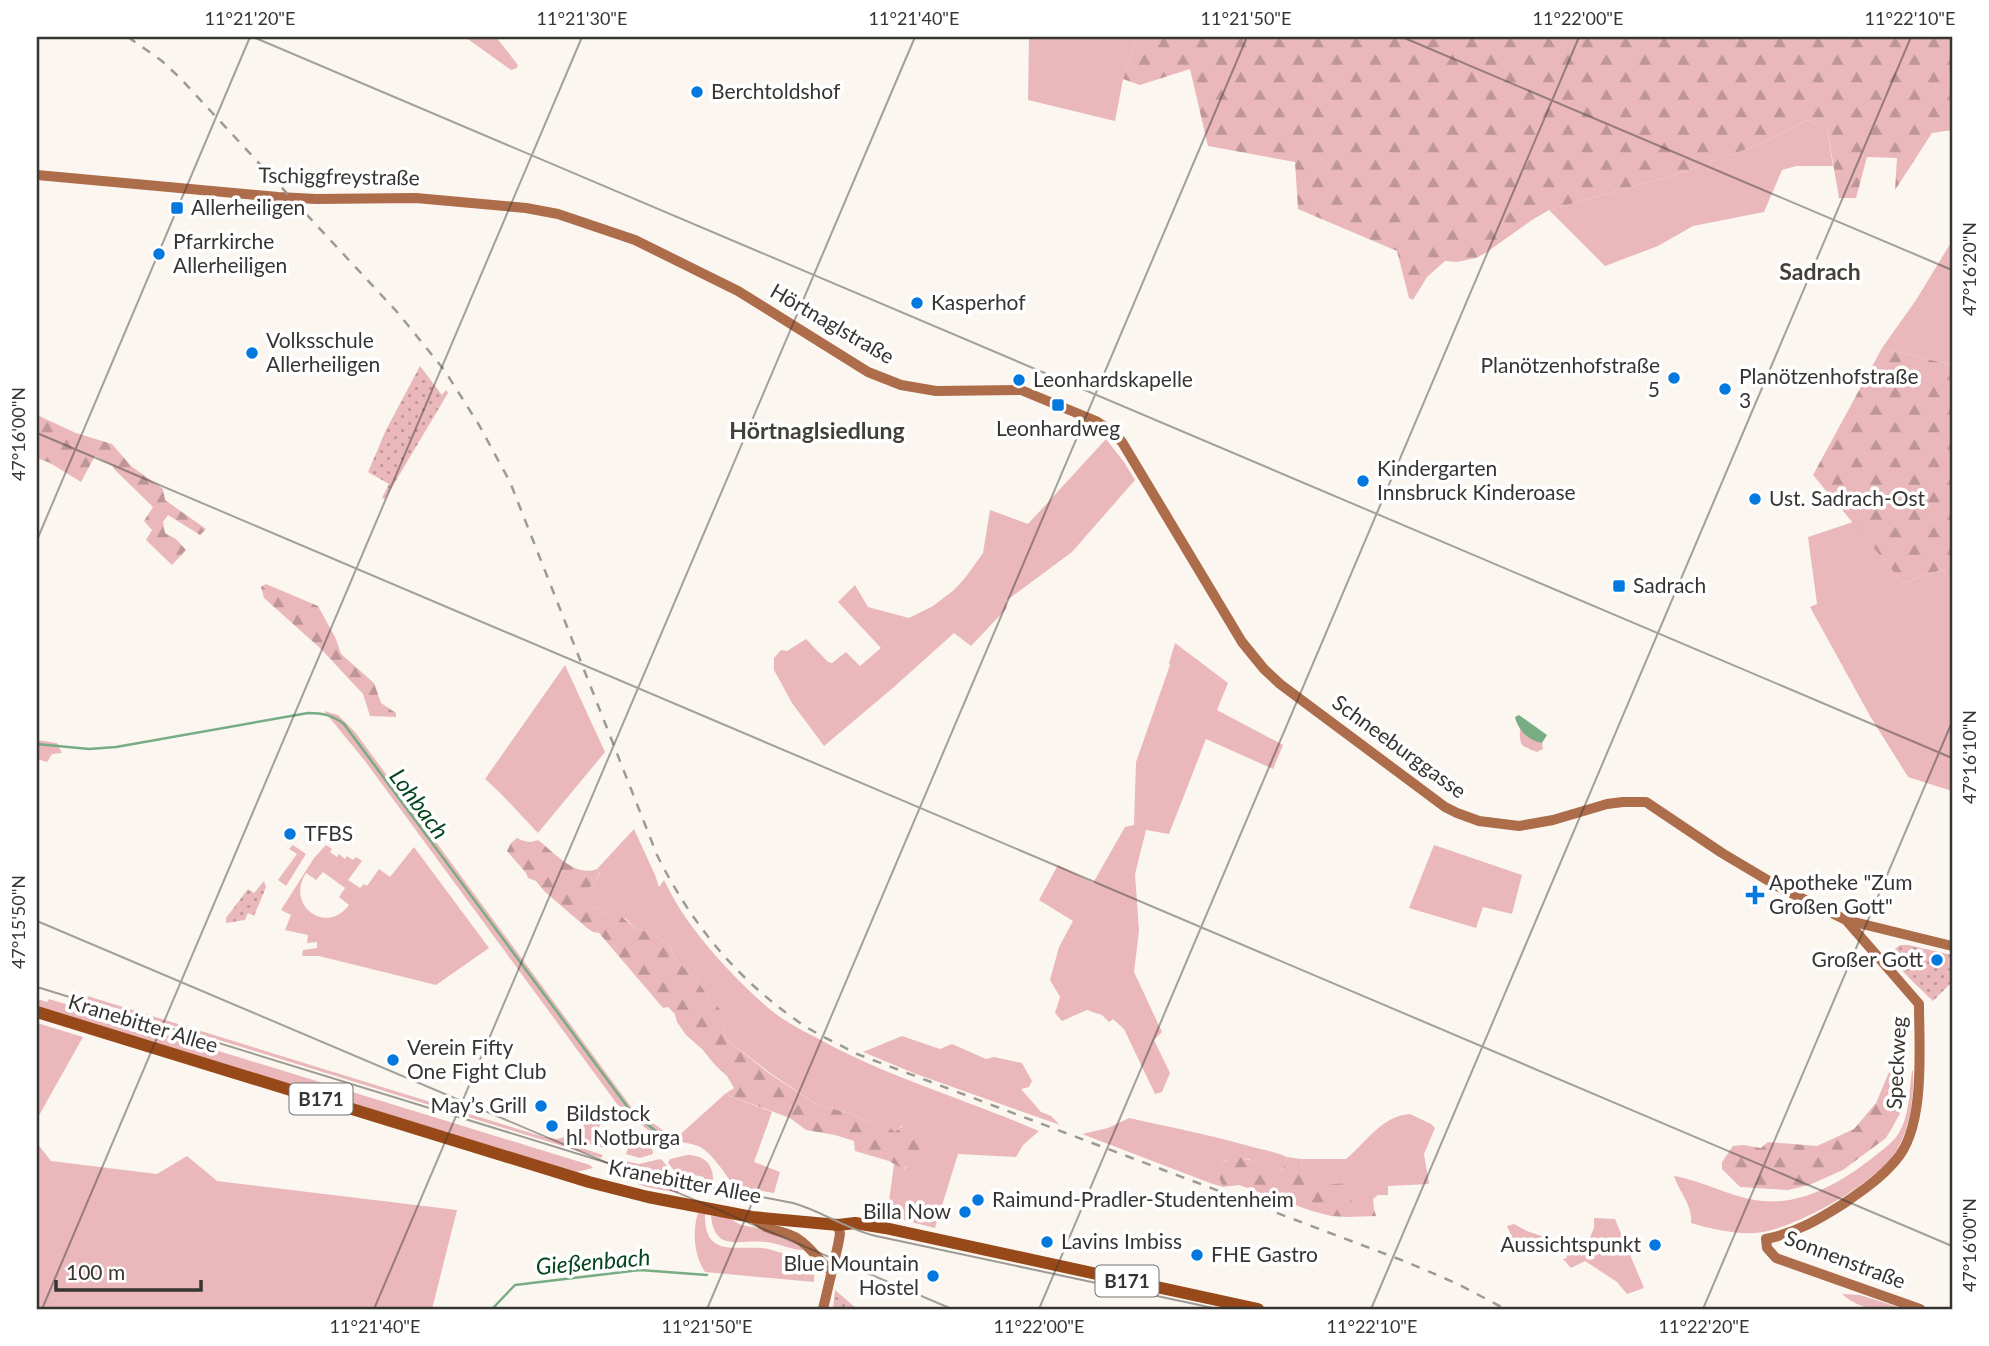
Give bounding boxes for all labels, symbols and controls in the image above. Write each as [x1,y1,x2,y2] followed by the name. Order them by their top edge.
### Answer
[205,7,295,29] text: 11°21'20"E
[537,7,627,29] text: 11°21'30"E
[869,7,959,29] text: 11°21'40"E
[1201,7,1291,29] text: 11°21'50"E
[1533,7,1623,29] text: 11°22'00"E
[1865,7,1955,29] text: 11°22'10"E
[711,78,841,103] place label: Berchtoldshof
[689,84,705,100] marker: Berchtoldshof
[258,162,420,189] street label: Tschiggfreystraße
[191,194,305,219] place label: Allerheiligen
[169,200,185,216] marker: Allerheiligen
[1958,222,1980,316] text: 47°16'20"N
[173,228,287,277] place label: Pfarrkirche Allerheiligen
[151,246,167,262] marker: Pfarrkirche Allerheiligen
[1779,257,1861,285] district label: Sadrach
[766,277,899,368] street label: Hörtnaglstraße
[931,289,1026,314] place label: Kasperhof
[909,295,925,311] marker: Kasperhof
[266,327,380,376] place label: Volksschule Allerheiligen
[244,345,260,361] marker: Volksschule Allerheiligen
[1480,352,1660,401] place label: Planötzenhofstraße 5
[1739,363,1919,412] place label: Planötzenhofstraße 3
[1033,366,1193,391] place label: Leonhardskapelle
[1666,370,1682,386] marker: Planötzenhofstraße 5
[1011,372,1027,388] marker: Leonhardskapelle
[1717,381,1733,397] marker: Planötzenhofstraße 3
[7,387,29,481] text: 47°16'00"N
[1050,397,1066,413] marker: Leonhardweg
[996,415,1120,440] place label: Leonhardweg
[729,416,905,444] district label: Hörtnaglsiedlung
[1377,455,1576,504] place label: Kindergarten Innsbruck Kinderoase
[1355,473,1371,489] marker: Kindergarten Innsbruck Kinderoase
[1769,485,1926,510] place label: Ust. Sadrach-Ost
[1747,491,1763,507] marker: Ust. Sadrach-Ost
[1633,572,1706,597] place label: Sadrach
[1611,578,1627,594] marker: Sadrach
[1328,689,1472,803] street label: Schneeburggasse
[1958,710,1980,804] text: 47°16'10"N
[384,763,455,844] water label: Lohbach
[304,820,353,845] place label: TFBS
[282,826,298,842] marker: TFBS
[1769,869,1912,918] place label: Apotheke "Zum Großen Gott"
[7,875,29,969] text: 47°15'50"N
[1747,887,1763,903] marker: Apotheke "Zum Großen Gott"
[1812,946,1924,971] place label: Großer Gott
[1929,952,1945,968] marker: Großer Gott
[66,988,221,1057] street label: Kranebitter Allee
[1881,1016,1910,1110] street label: Speckweg
[407,1034,547,1083] place label: Verein Fifty One Fight Club
[385,1052,401,1068] marker: Verein Fifty One Fight Club
[290,1084,352,1114] road number: B171
[431,1092,527,1117] place label: May’s Grill
[533,1098,549,1114] marker: May’s Grill
[566,1100,680,1149] place label: Bildstock hl. Notburga
[544,1118,560,1134] marker: Bildstock hl. Notburga
[607,1153,764,1208] street label: Kranebitter Allee
[992,1186,1294,1211] place label: Raimund-Pradler-Studentenheim
[970,1192,986,1208] marker: Raimund-Pradler-Studentenheim
[863,1198,952,1223] place label: Billa Now
[1958,1198,1980,1292] text: 47°16'00"N
[957,1204,973,1220] marker: Billa Now
[1782,1224,1909,1293] street label: Sonnenstraße
[1061,1228,1182,1253] place label: Lavins Imbiss
[1501,1231,1641,1256] place label: Aussichtspunkt
[1039,1234,1055,1250] marker: Lavins Imbiss
[1647,1237,1663,1253] marker: Aussichtspunkt
[1211,1241,1318,1266] place label: FHE Gastro
[535,1242,651,1280] water label: Gießenbach
[1189,1247,1205,1263] marker: FHE Gastro
[56,1248,201,1292] scale bar
[783,1250,919,1299] place label: Blue Mountain Hostel
[66,1259,125,1284] text: 100 m
[1096,1266,1158,1296] road number: B171
[925,1268,941,1284] marker: Blue Mountain Hostel
[330,1315,420,1337] text: 11°21'40"E
[662,1315,752,1337] text: 11°21'50"E
[994,1315,1084,1337] text: 11°22'00"E
[1327,1315,1417,1337] text: 11°22'10"E
[1659,1315,1749,1337] text: 11°22'20"E

